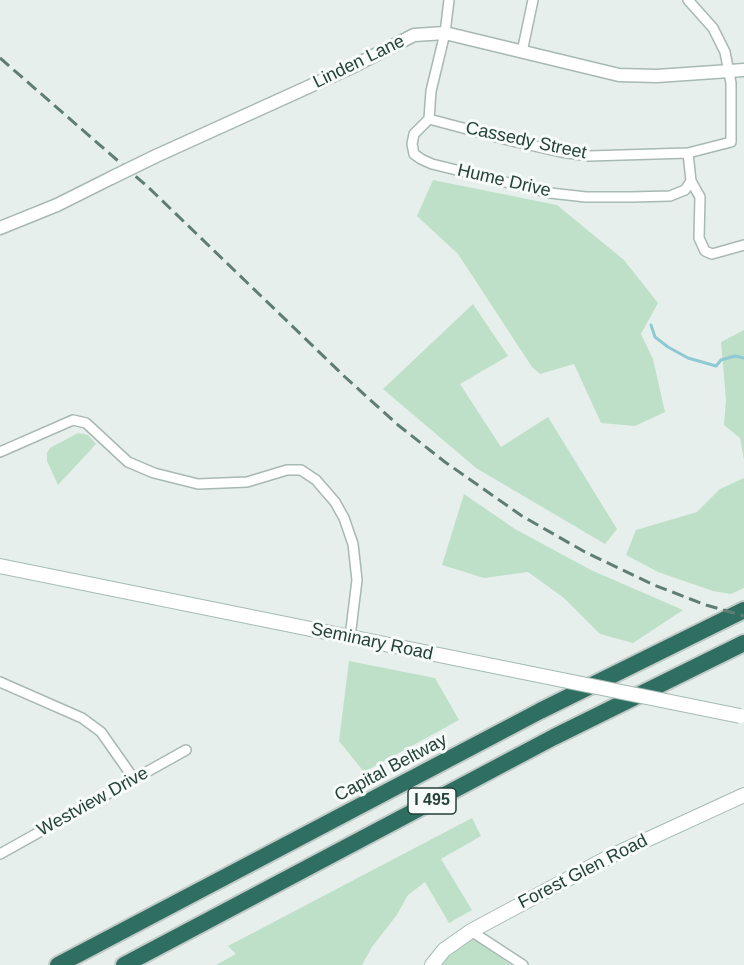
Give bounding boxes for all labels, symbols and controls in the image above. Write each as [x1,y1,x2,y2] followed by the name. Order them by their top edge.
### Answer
[310,31,408,93] street label: Linden Lane
[464,118,588,164] street label: Cassedy Street
[455,160,553,202] street label: Hume Drive
[309,619,435,665] street label: Seminary Road
[331,729,451,807] street label: Capital Beltway
[34,763,152,841] street label: Westview Drive
[408,788,456,814] road number: I 495
[515,830,651,914] street label: Forest Glen Road

